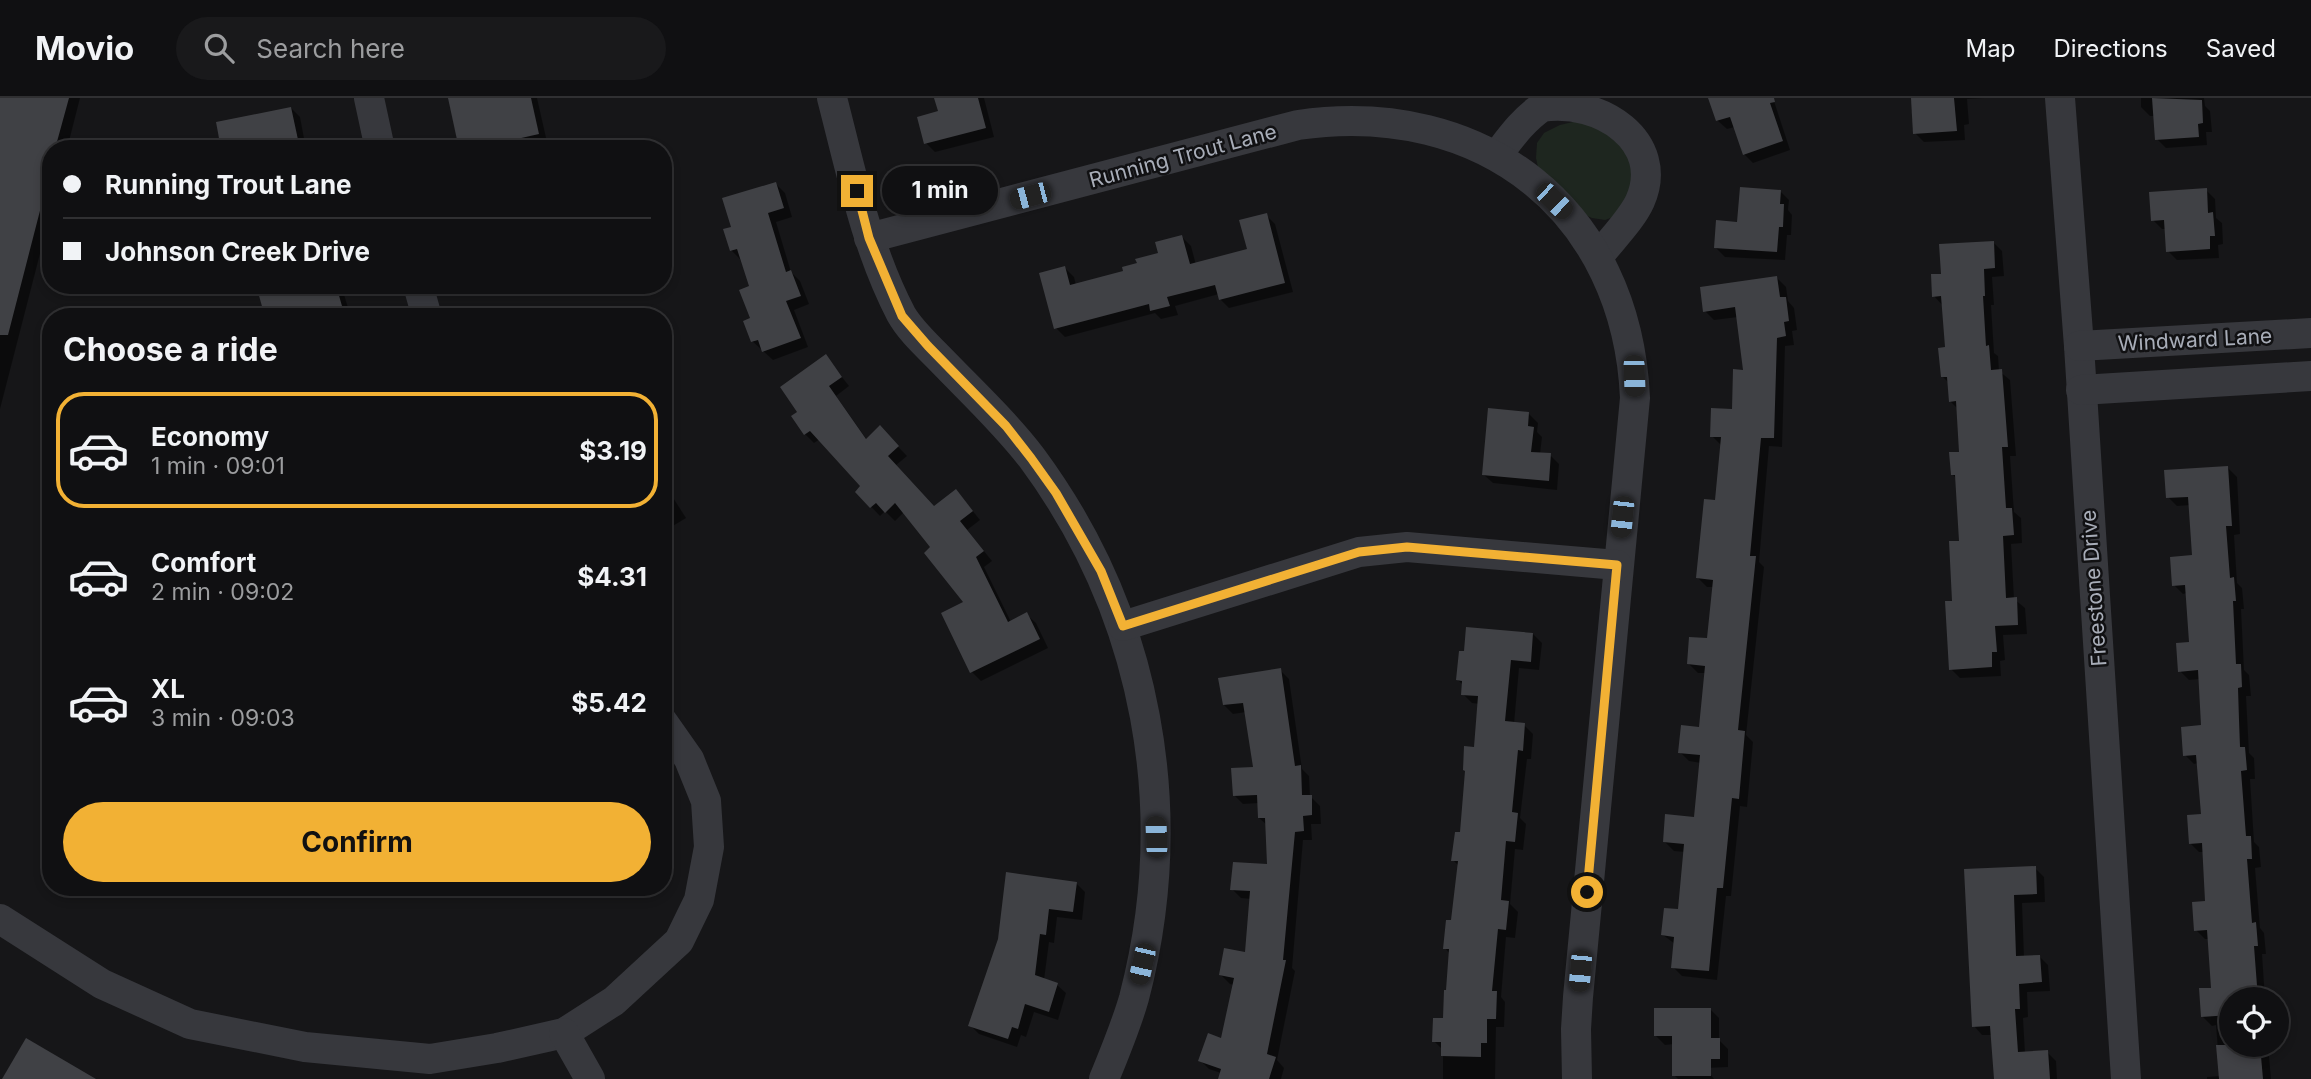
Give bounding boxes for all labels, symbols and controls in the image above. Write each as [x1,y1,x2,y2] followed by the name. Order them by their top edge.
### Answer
[176,17,666,80] search box
[35,28,134,68] text: Movio
[200,29,238,67] icon: search
[256,33,405,64] text: Search here
[1966,34,2015,63] text: Map
[2053,34,2168,63] text: Directions
[2206,34,2276,63] text: Saved
[1086,118,1279,193] street label: Running Trout Lane
[882,166,997,216] callout: 1 min
[105,169,352,200] text: Running Trout Lane
[841,175,873,207] route end
[912,176,968,204] text: 1 min
[1532,179,1577,223] car
[1007,180,1054,212] car
[105,236,370,267] text: Johnson Creek Drive
[2117,323,2273,356] street label: Windward Lane
[63,330,278,369] text: Choose a ride
[1623,355,1646,397] car
[67,419,130,482] icon: car
[151,421,269,452] text: Economy
[579,435,647,466] text: $3.19
[151,452,285,480] text: 1 min · 09:01
[1610,495,1635,539] car
[2076,509,2111,667] street label: Freestone Drive
[67,545,130,608] icon: car
[151,547,256,578] text: Comfort
[577,561,647,592] text: $4.31
[151,578,294,606] text: 2 min · 09:02
[67,671,130,734] icon: car
[151,673,185,704] text: XL
[571,687,647,718] text: $5.42
[151,704,295,732] text: 3 min · 09:03
[63,802,651,882] button: Confirm
[1145,816,1168,858] car
[1571,876,1603,908] route start
[1128,941,1157,987] car
[1568,949,1593,993] car
[2219,987,2289,1057] map controls
[2219,987,2289,1057] button: locate

